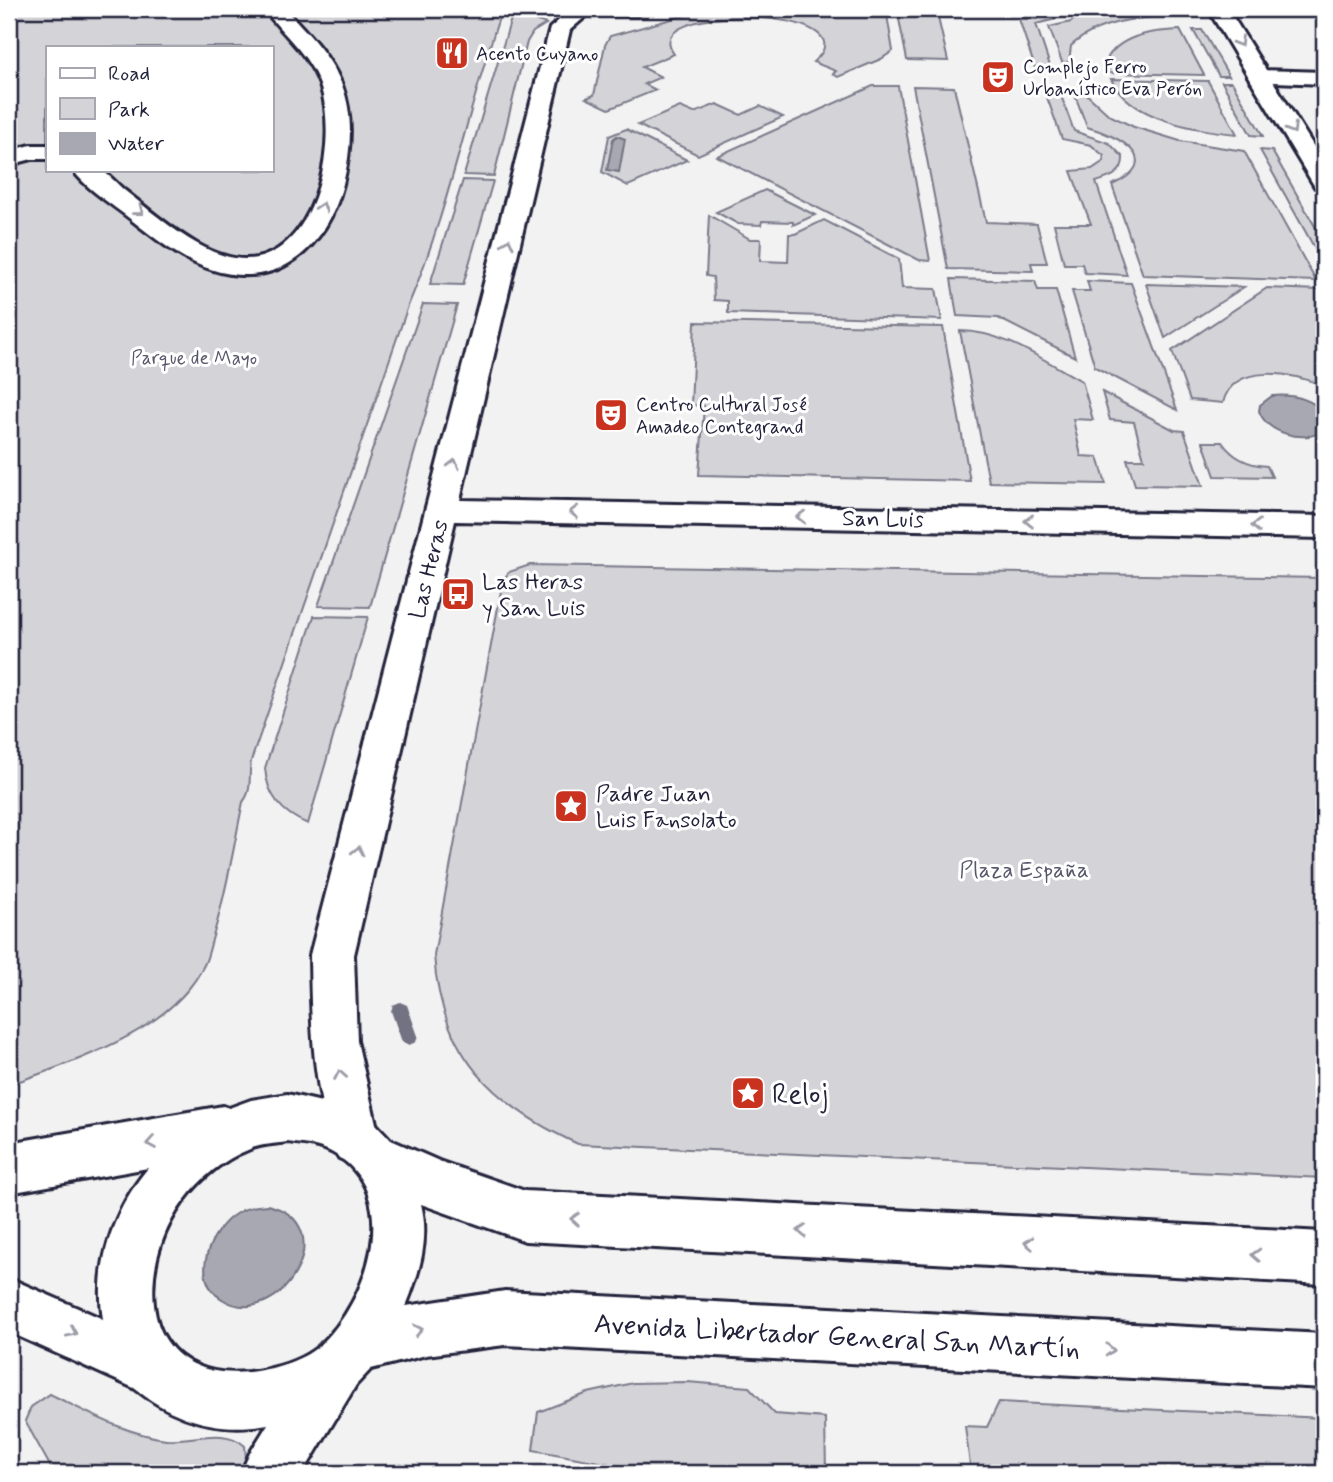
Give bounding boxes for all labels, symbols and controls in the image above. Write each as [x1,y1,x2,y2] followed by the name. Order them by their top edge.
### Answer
[433,34,471,72] restaurant icon: Acento Cuyano
[1230,35,1243,48] one-way arrow
[476,42,598,67] place label: Acento Cuyano
[46,46,273,172] legend
[1023,55,1202,102] place label: Complejo Ferro Urbanístico Eva Perón
[979,58,1017,96] theatre icon: Complejo Ferro Urbanístico Eva Perón
[108,60,150,88] text: Road
[108,96,150,124] text: Park
[1283,122,1296,135] one-way arrow
[108,130,164,158] text: Water
[314,201,328,214] one-way arrow
[132,203,144,216] one-way arrow
[500,237,514,249] one-way arrow
[131,346,257,371] park label: Parque de Mayo
[636,393,807,441] place label: Centro Cultural José Amadeo Contegrand
[592,396,630,434] theatre icon: Centro Cultural José Amadeo Contegrand
[445,458,460,470] one-way arrow
[842,504,924,536] street label: San Luis
[568,505,579,520] one-way arrow
[795,509,806,525] one-way arrow
[1023,514,1034,529] one-way arrow
[403,517,457,622] street label: Las Heras
[1250,518,1261,534] one-way arrow
[482,568,585,624] place label: Las Heras y San Luis
[439,575,477,613] bus stop icon: Las Heras y San Luis
[596,780,737,836] place label: Padre Juan Luis Fansolato
[552,787,590,825] place icon: Padre Juan Luis Fansolato
[349,845,364,857] one-way arrow
[959,856,1089,886] park label: Plaza España
[333,1069,348,1081] one-way arrow
[729,1074,767,1112] place icon: Reloj
[772,1077,828,1114] place label: Reloj
[145,1135,157,1150] one-way arrow
[569,1212,580,1227] one-way arrow
[796,1224,807,1239] one-way arrow
[1023,1236,1034,1251] one-way arrow
[1250,1247,1261,1262] one-way arrow
[593,1306,1081,1369] street label: Avenida Libertador General San Martín
[412,1323,424,1338] one-way arrow
[64,1324,77,1338] one-way arrow
[1105,1342,1116,1357] one-way arrow

